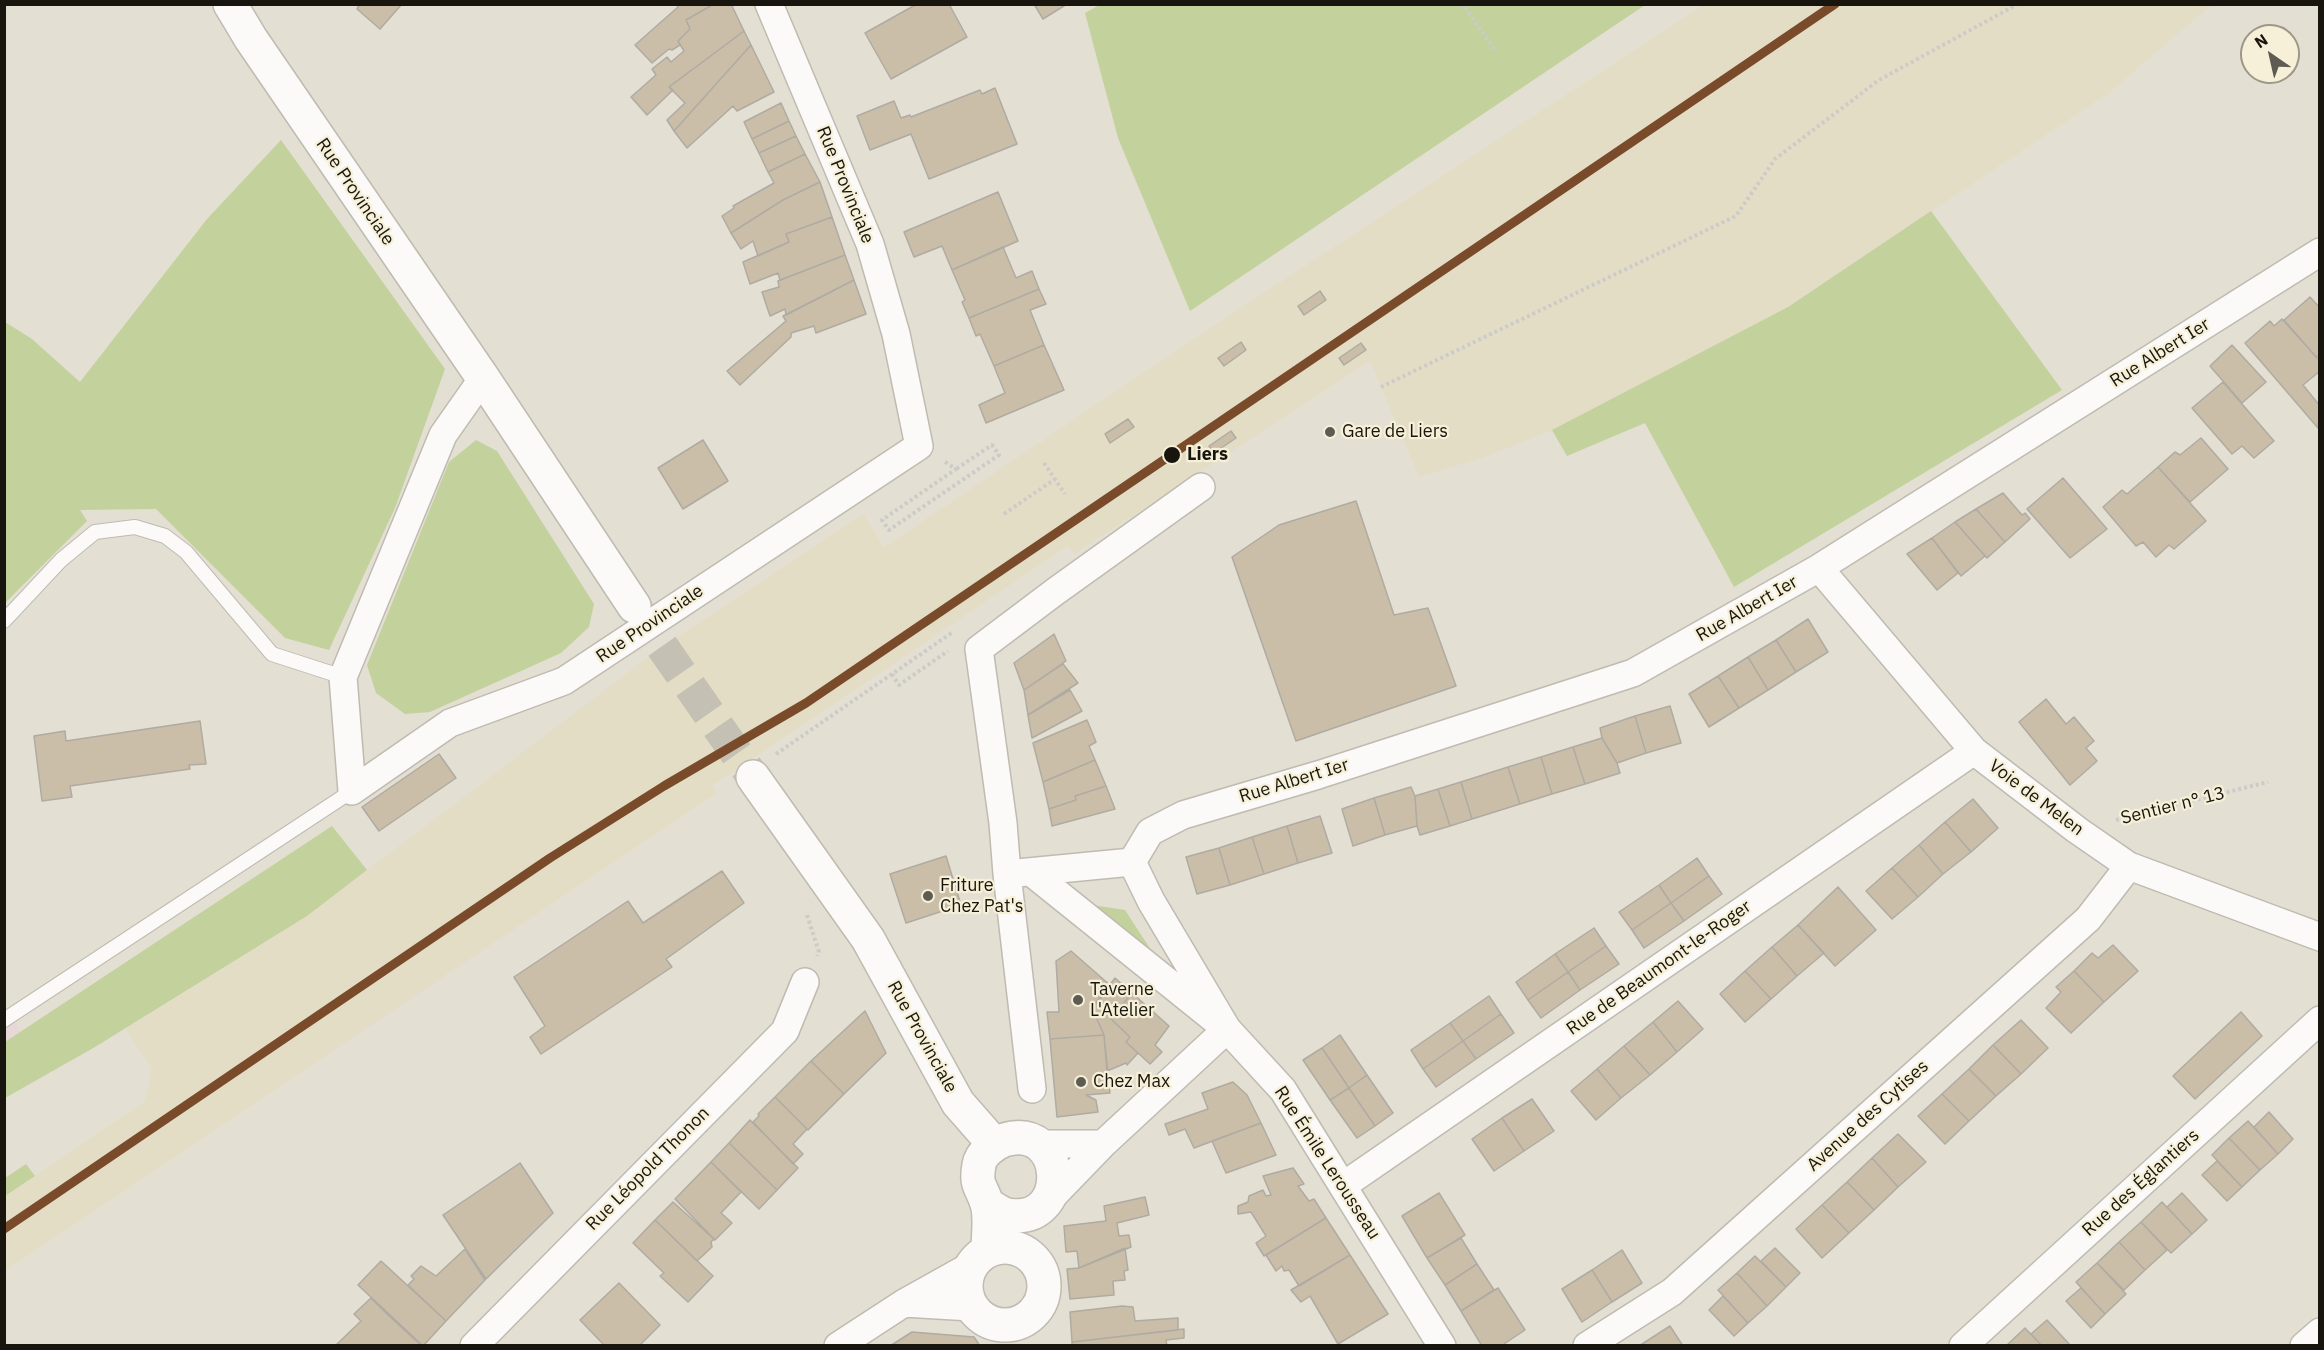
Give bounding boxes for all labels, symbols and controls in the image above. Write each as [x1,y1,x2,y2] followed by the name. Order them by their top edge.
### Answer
[2240,24,2300,84] north arrow
[2251,29,2271,52] text: N
[812,123,878,247] street label: Rue Provinciale
[311,134,399,250] street label: Rue Provinciale
[2106,314,2214,392] street label: Rue Albert Ier
[1342,421,1448,443] place label: Gare de Liers
[1323,425,1337,439] marker: Gare de Liers
[1187,444,1228,466] place label: Liers
[1162,445,1182,465] marker: Liers
[1692,571,1802,647] street label: Rue Albert Ier
[592,580,708,668] street label: Rue Provinciale
[1237,754,1351,808] street label: Rue Albert Ier
[1984,755,2088,841] street label: Voie de Melen
[2119,783,2227,829] street label: Sentier n° 13
[940,875,1024,918] place label: Friture Chez Pat's
[921,889,935,903] marker: Friture Chez Pat's
[1563,896,1755,1040] street label: Rue de Beaumont-le-Roger
[882,977,962,1097] street label: Rue Provinciale
[1090,979,1155,1022] place label: Taverne L'Atelier
[1071,993,1085,1007] marker: Taverne L'Atelier
[1803,1056,1933,1176] street label: Avenue des Cytises
[1093,1071,1170,1093] place label: Chez Max
[1074,1075,1088,1089] marker: Chez Max
[1269,1082,1385,1244] street label: Rue Émile Lerousseau
[582,1103,714,1235] street label: Rue Léopold Thonon
[2078,1125,2204,1241] street label: Rue des Églantiers

